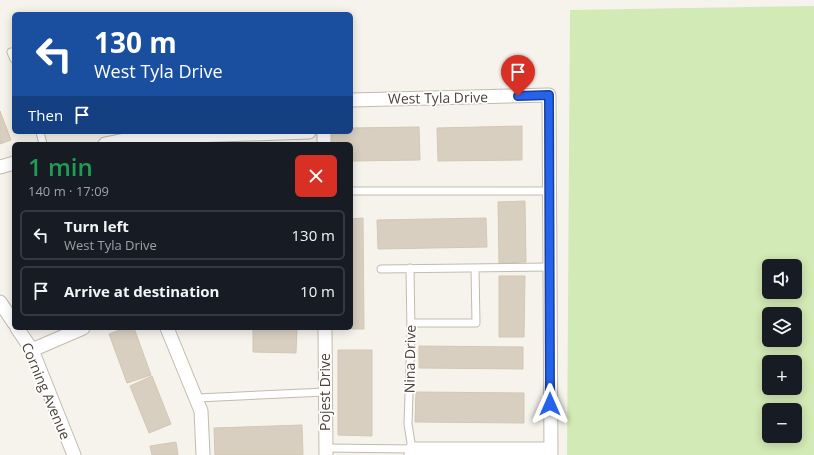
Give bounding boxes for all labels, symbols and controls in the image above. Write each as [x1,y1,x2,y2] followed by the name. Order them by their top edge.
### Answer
[94,23,177,61] text: 130 m
[28,28,80,80] icon: left
[501,55,535,96] pin
[94,59,223,83] text: West Tyla Drive
[507,61,529,83] icon: arrive
[388,87,488,108] street label: West Tyla Drive
[71,104,93,126] icon: arrive
[28,105,63,125] text: Then
[28,150,93,183] text: 1 min
[295,155,337,197] button: close
[28,182,109,200] text: 140 m · 17:09
[64,216,129,236] text: Turn left
[30,224,52,246] icon: left
[291,225,335,245] text: 130 m
[64,236,157,254] text: West Tyla Drive
[762,259,802,443] map controls
[762,259,802,299] button: sound
[30,280,52,302] icon: arrive
[64,281,219,301] text: Arrive at destination
[300,281,335,301] text: 10 m
[762,307,802,347] button: layers
[399,325,420,393] street label: Nina Drive
[17,339,76,442] street label: Corning Avenue
[315,353,334,431] street label: Pojest Drive
[762,355,802,395] button: +
[529,383,571,425] position arrow
[762,403,802,443] button: −

